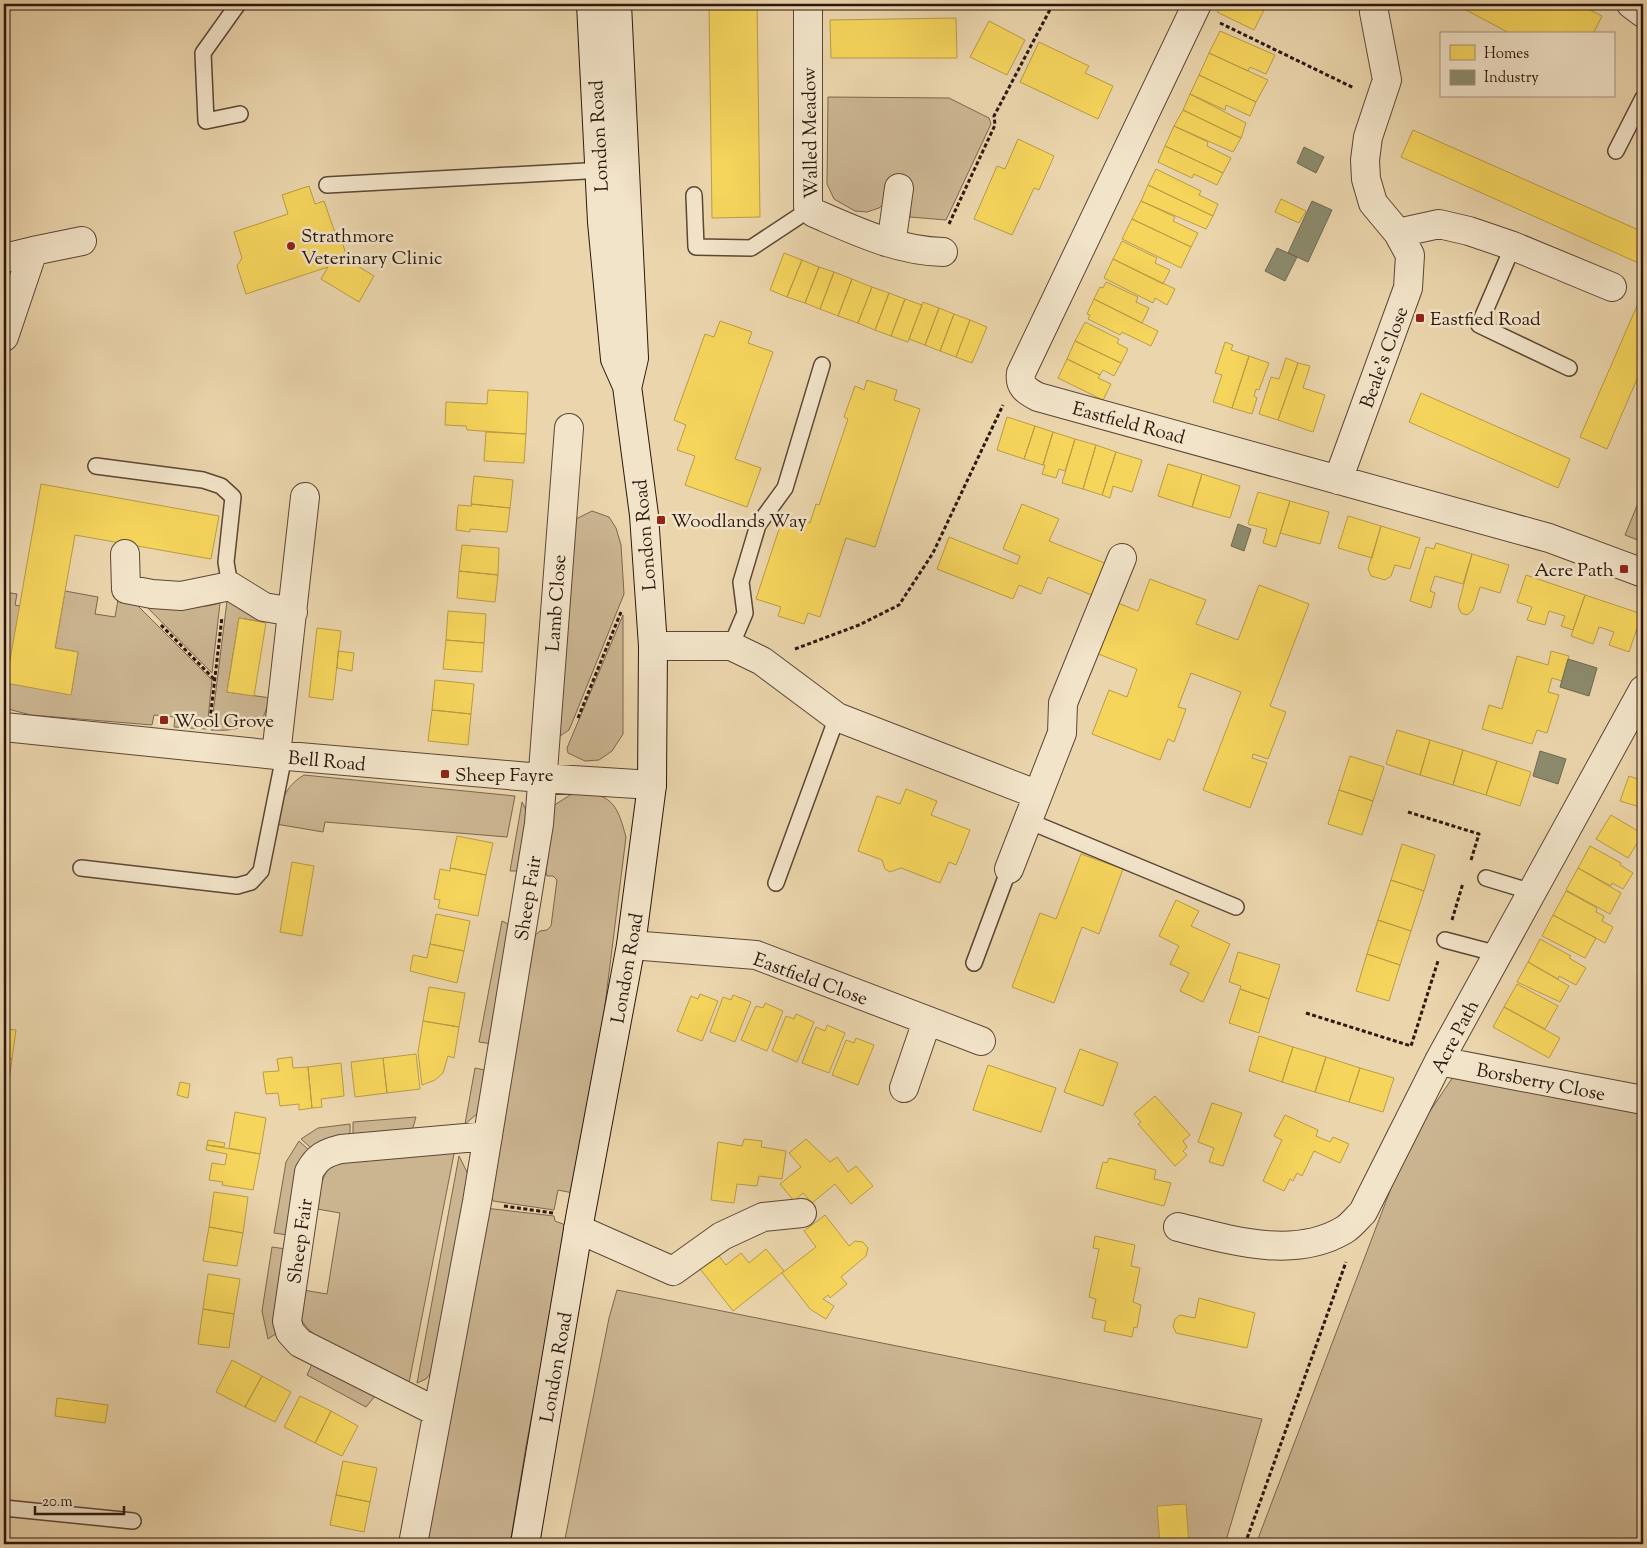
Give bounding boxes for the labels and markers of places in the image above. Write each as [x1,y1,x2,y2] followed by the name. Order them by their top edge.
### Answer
[301,224,443,273] place label: Strathmore Veterinary Clinic
[285,240,297,252] marker: Strathmore Veterinary Clinic
[1430,307,1541,334] place label: Eastfied Road
[1414,312,1426,324] marker: Eastfied Road
[671,509,808,536] place label: Woodlands Way
[655,514,667,526] marker: Woodlands Way
[1534,558,1614,585] place label: Acre Path
[1618,563,1630,575] marker: Acre Path
[174,709,274,736] place label: Wool Grove
[158,714,170,726] marker: Wool Grove
[455,763,554,790] place label: Sheep Fayre
[439,768,451,780] marker: Sheep Fayre

